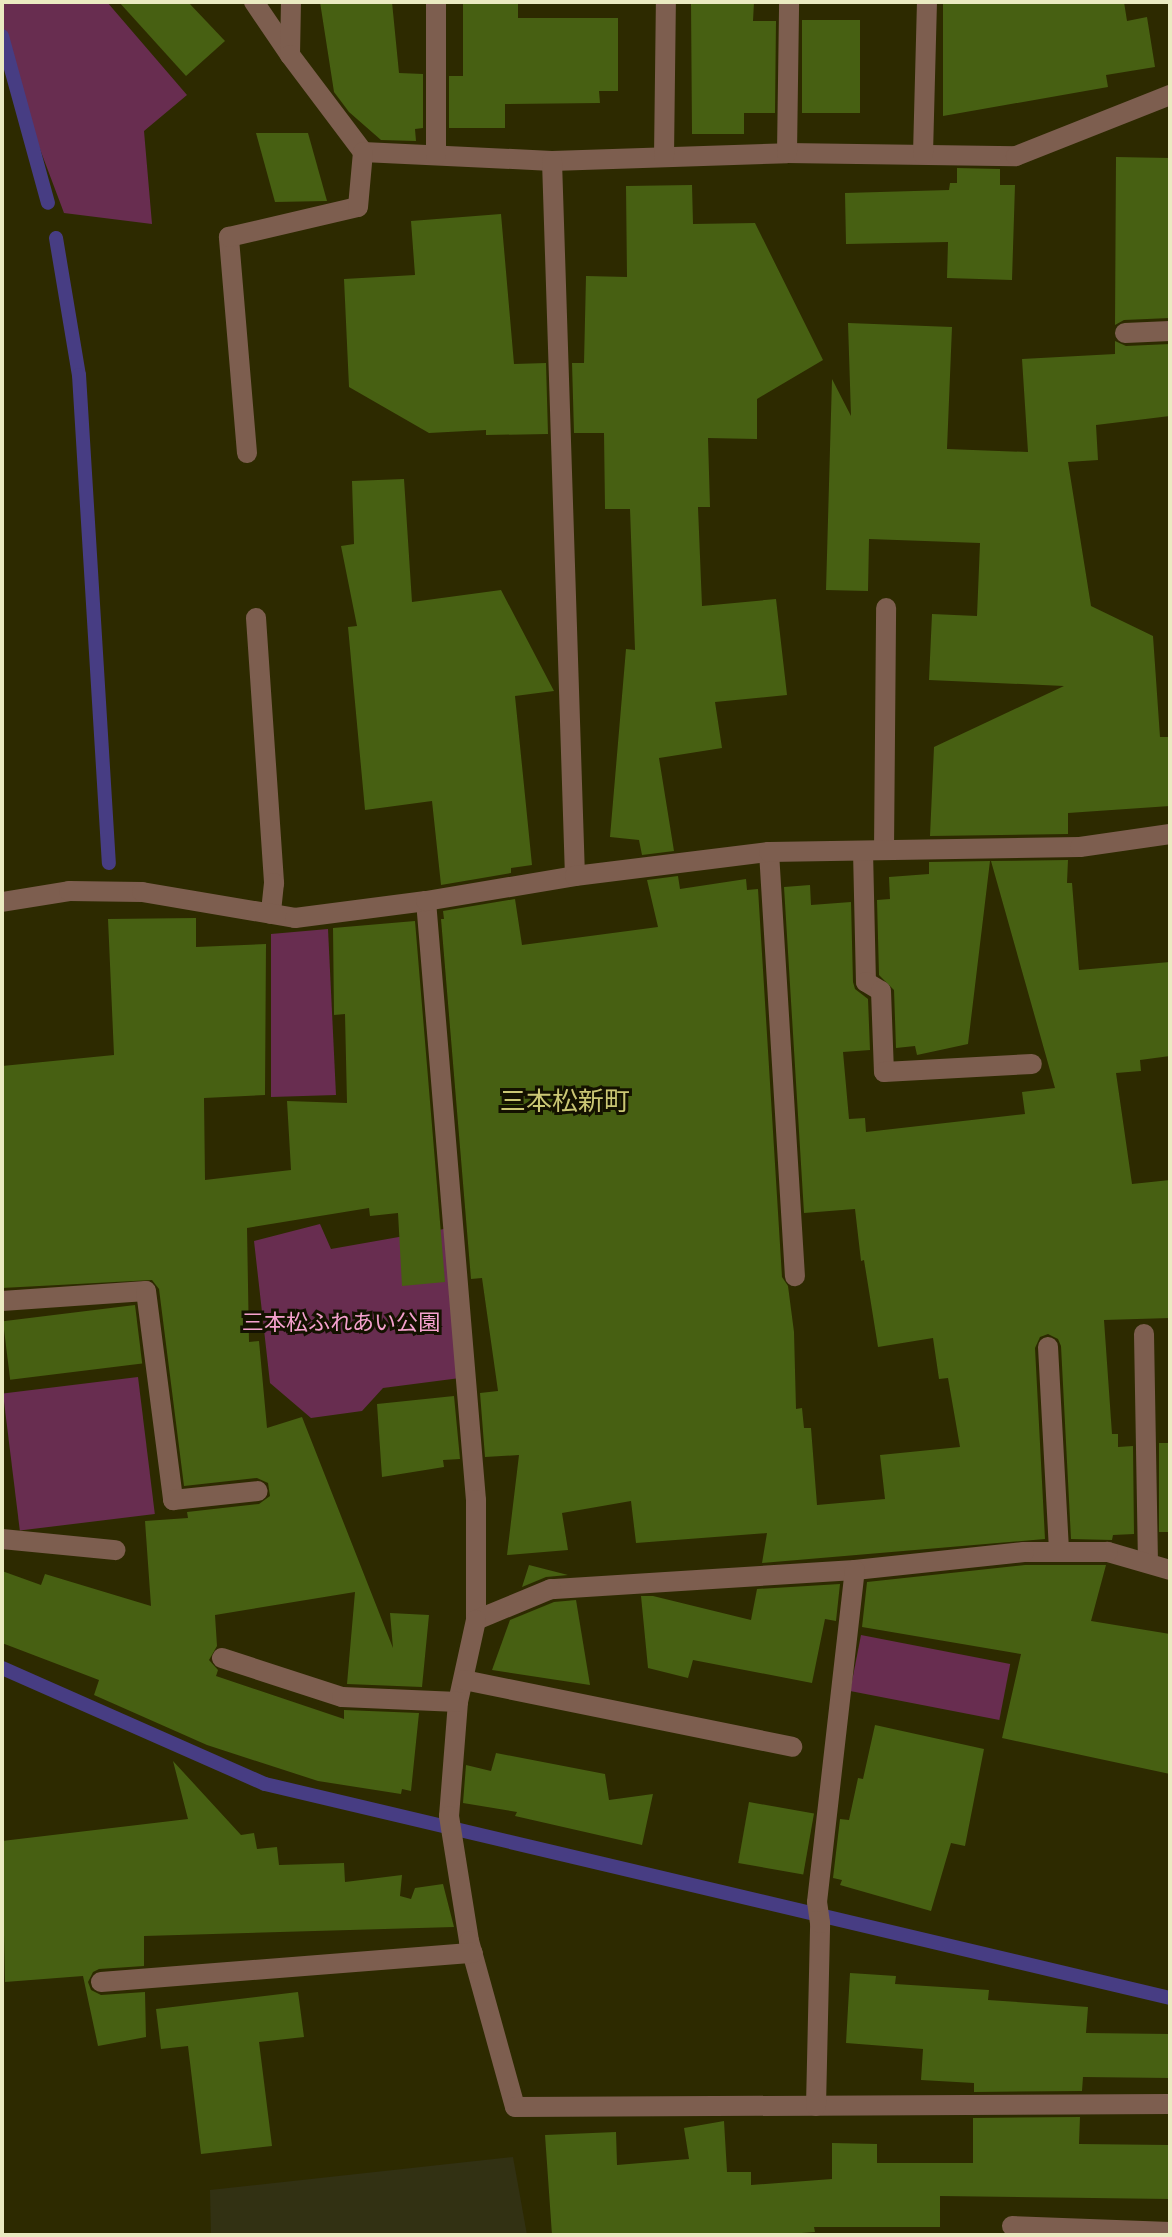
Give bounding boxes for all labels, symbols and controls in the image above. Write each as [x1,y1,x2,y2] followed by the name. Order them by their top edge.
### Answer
[500,1087,630,1119] district label: 三本松新町
[242,1311,440,1337] park label: 三本松ふれあい公園

